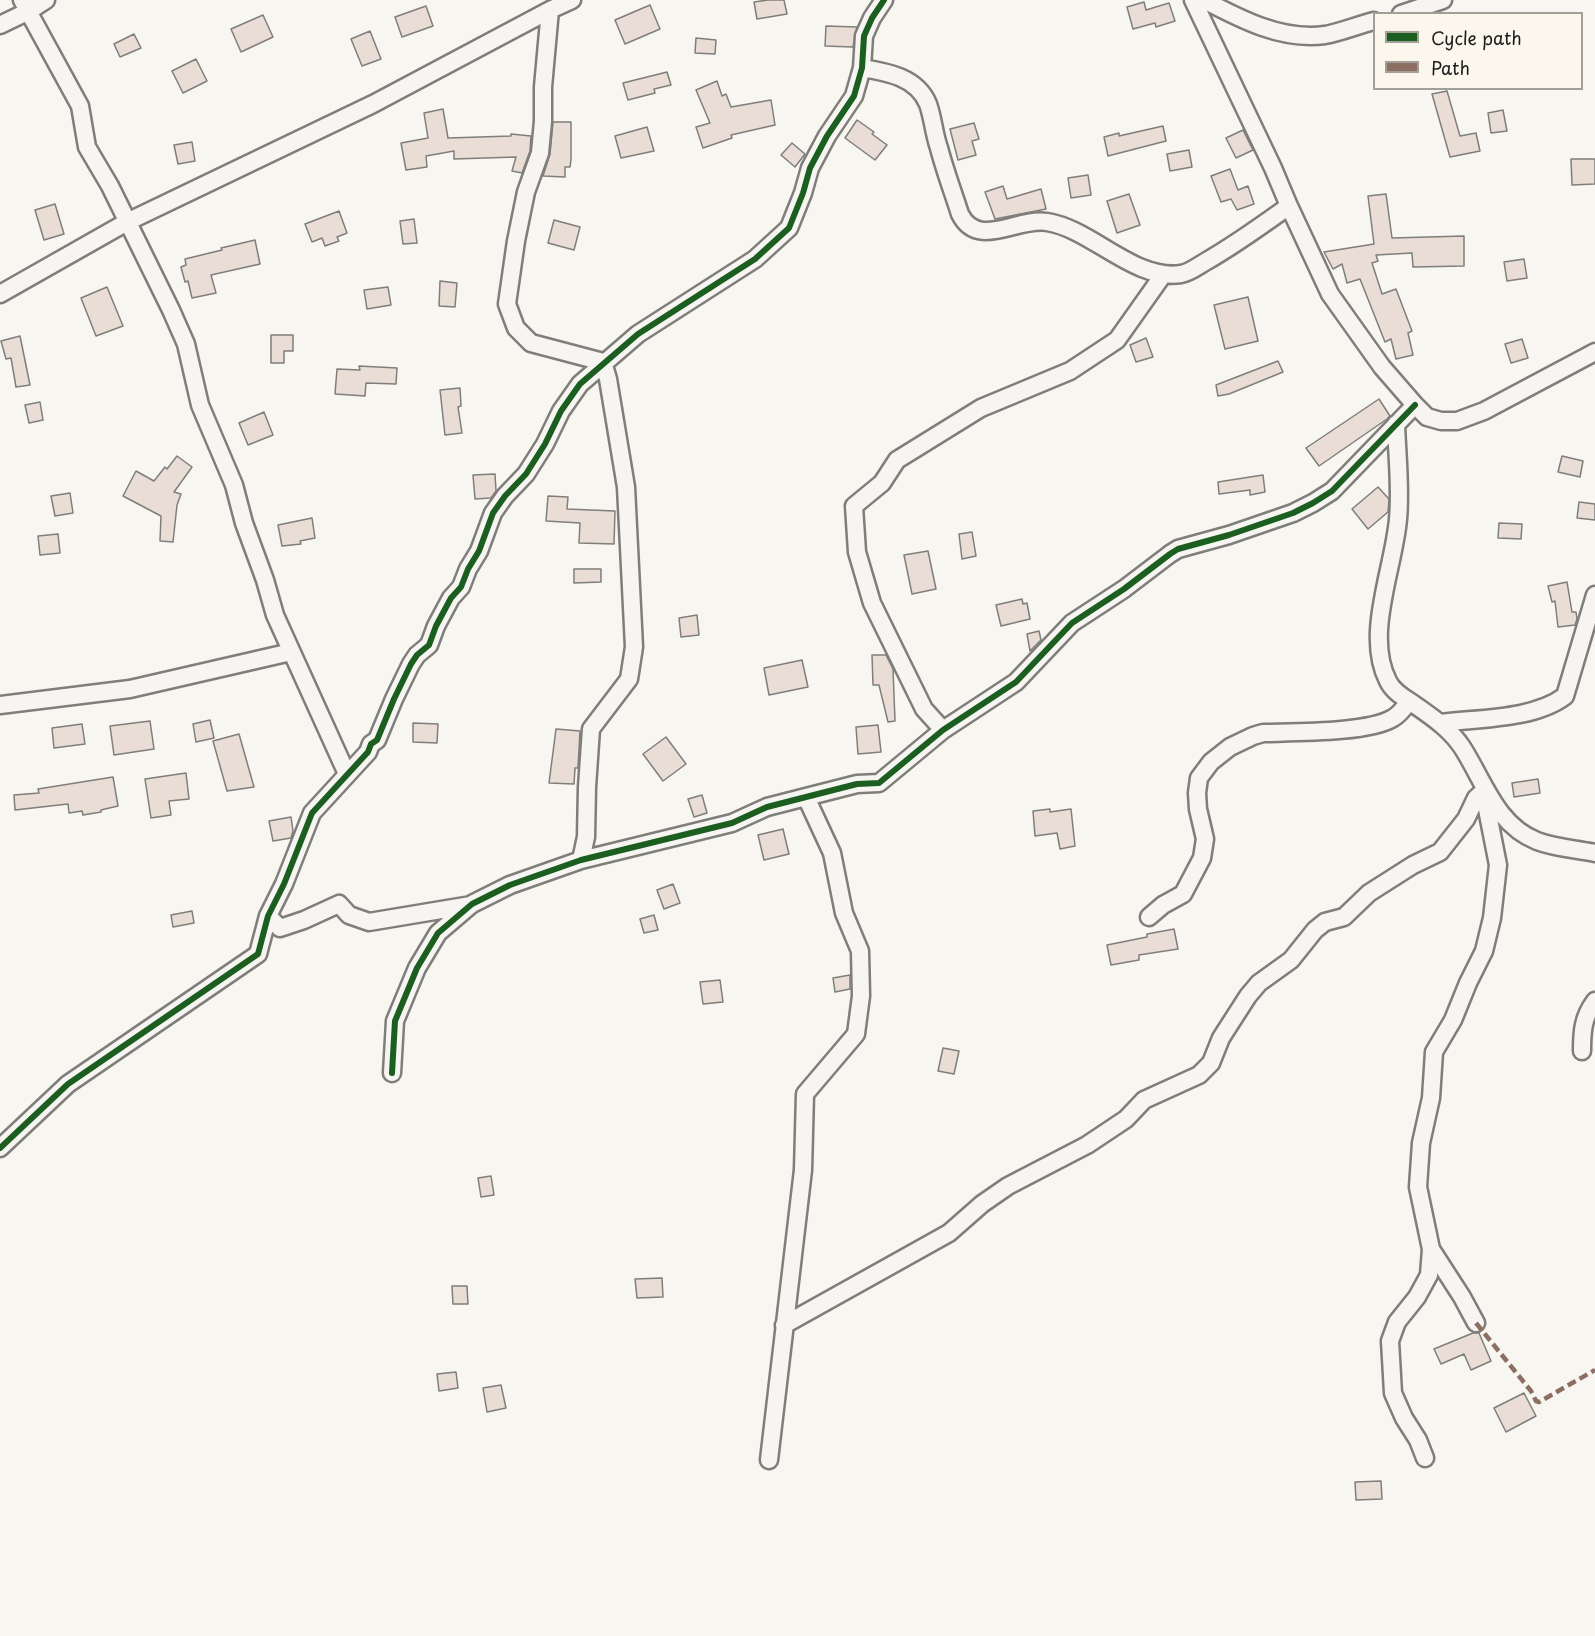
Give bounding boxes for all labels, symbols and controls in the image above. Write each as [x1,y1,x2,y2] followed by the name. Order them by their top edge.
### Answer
[1373,12,1583,90] legend
[1431,24,1522,51] text: Cycle path
[1431,54,1470,81] text: Path

